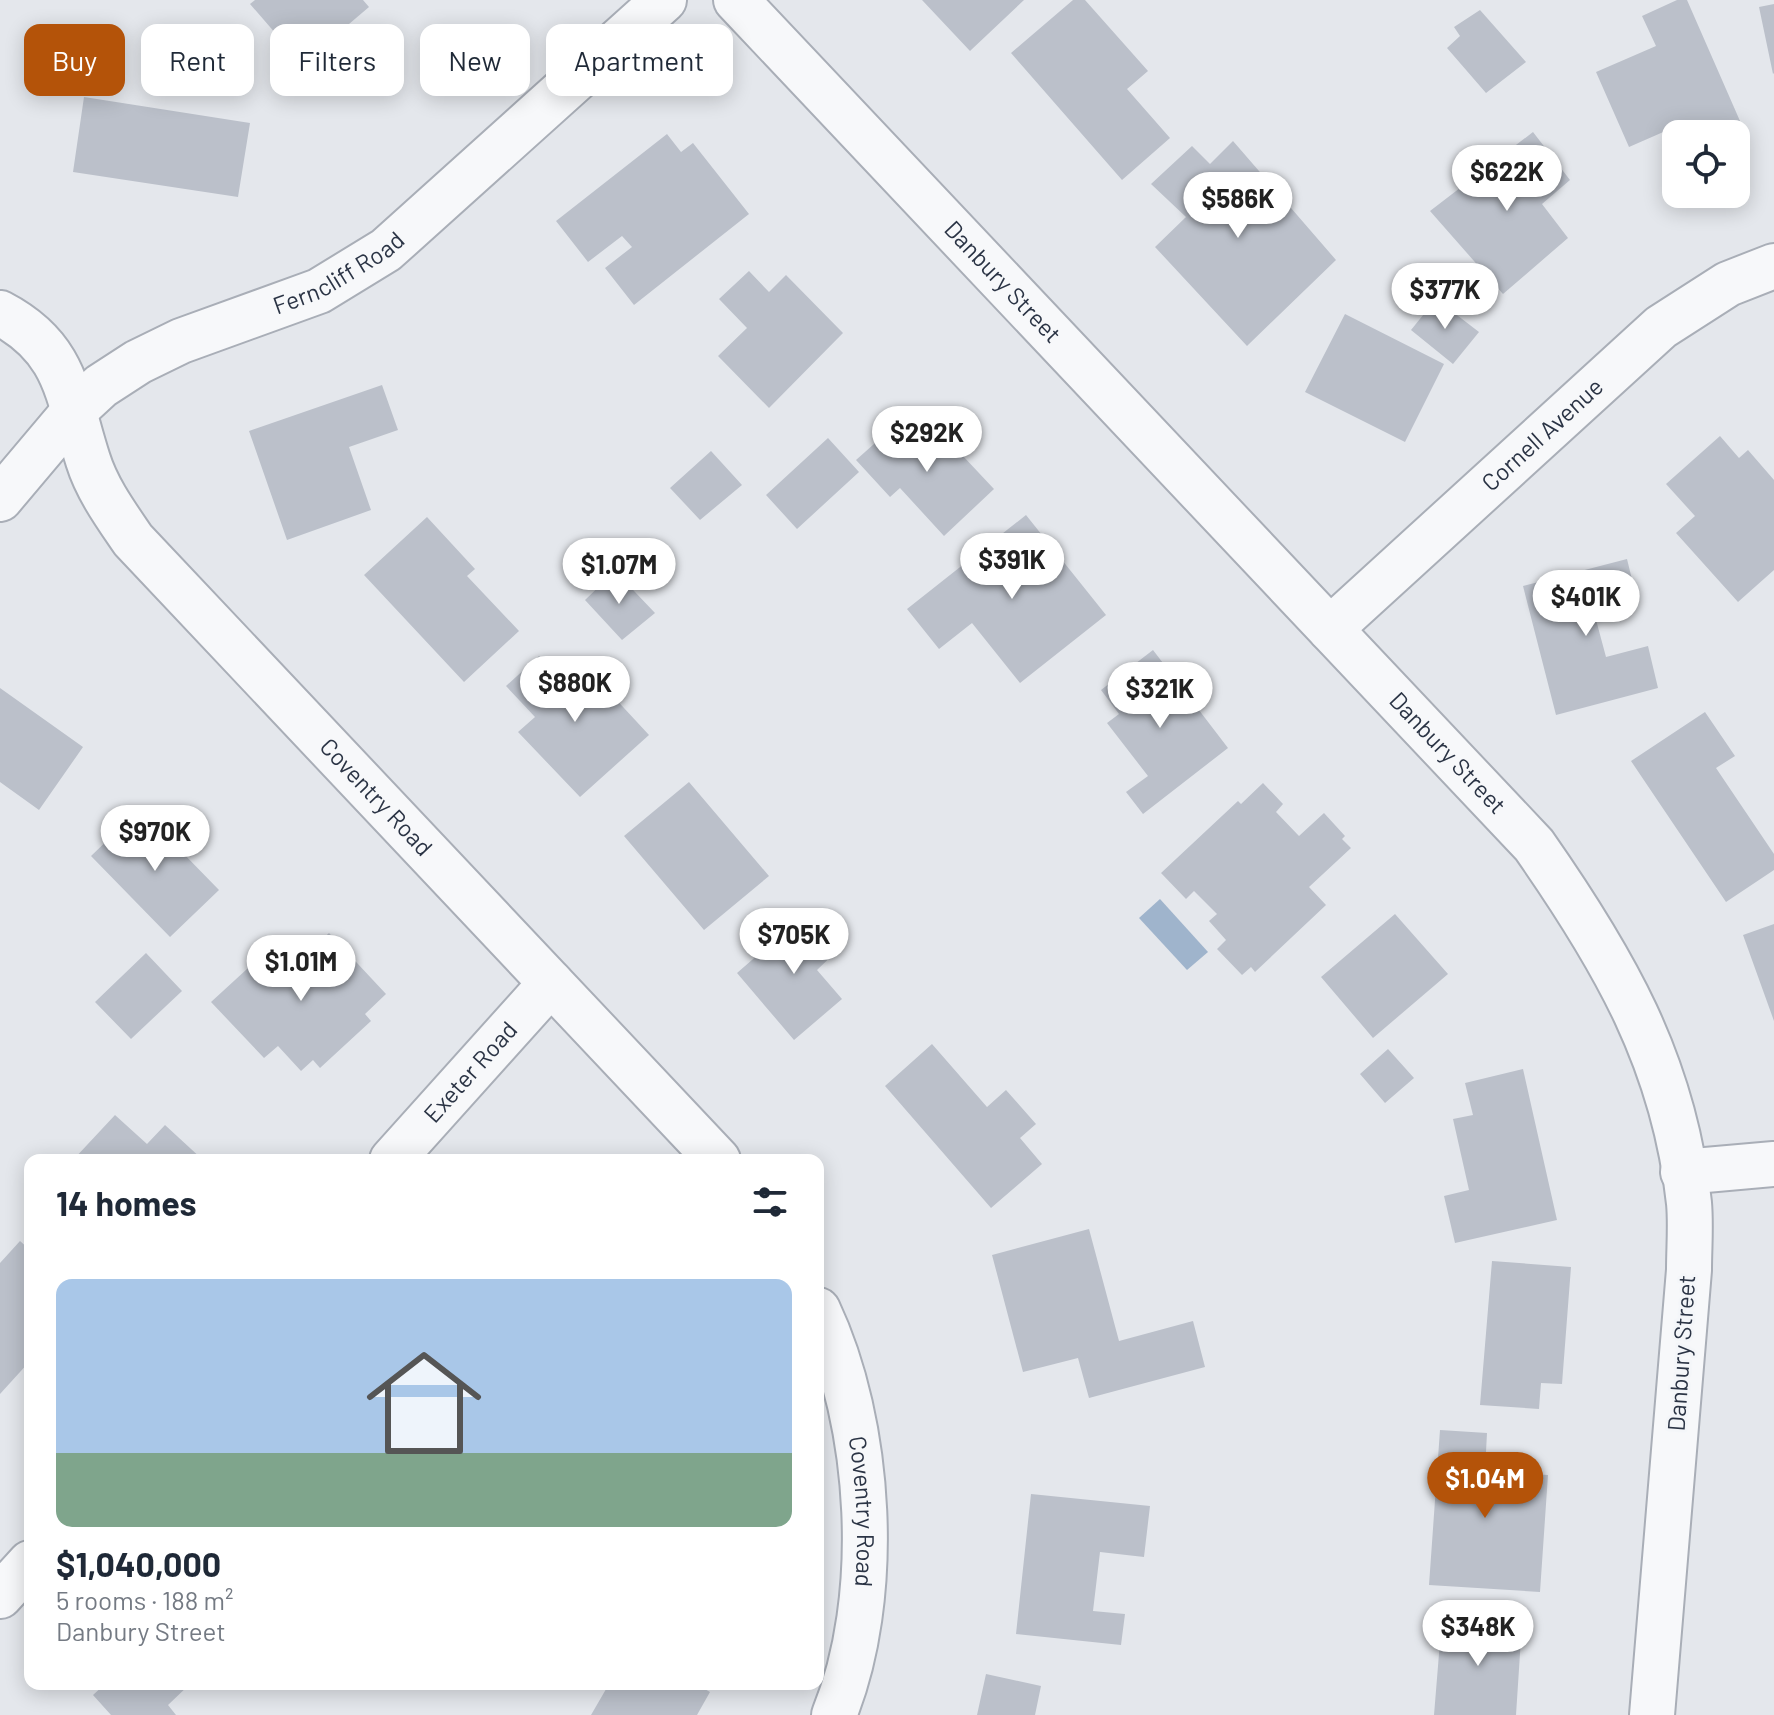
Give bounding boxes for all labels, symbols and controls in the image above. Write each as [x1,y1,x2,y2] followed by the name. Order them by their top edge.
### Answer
[24,24,125,96] chip: Buy
[141,24,254,96] chip: Rent
[270,24,404,96] chip: Filters
[420,24,530,96] chip: New
[546,24,733,96] chip: Apartment
[1662,120,1750,208] map controls
[1662,120,1750,208] button: locate
[1451,145,1563,213] pin: $622K
[1470,155,1544,186] text: $622K
[1182,172,1294,240] pin: $586K
[1201,182,1275,213] text: $586K
[939,214,1068,348] street label: Danbury Street
[269,225,410,319] street label: Ferncliff Road
[1389,263,1501,331] pin: $377K
[1410,273,1480,304] text: $377K
[1475,371,1608,496] street label: Cornell Avenue
[871,406,983,474] pin: $292K
[890,416,964,447] text: $292K
[956,533,1068,601] pin: $391K
[554,538,684,606] pin: $1.07M
[978,543,1046,574] text: $391K
[581,548,657,579] text: $1.07M
[1530,570,1642,638] pin: $401K
[1551,580,1621,611] text: $401K
[519,656,631,724] pin: $880K
[1104,662,1216,730] pin: $321K
[538,666,612,697] text: $880K
[1126,672,1194,703] text: $321K
[1384,685,1513,819] street label: Danbury Street
[315,731,439,861] street label: Coventry Road
[99,805,211,873] pin: $970K
[119,815,191,846] text: $970K
[738,908,850,976] pin: $705K
[758,918,830,949] text: $705K
[236,935,366,1003] pin: $1.01M
[265,945,337,976] text: $1.01M
[417,1015,523,1128] street label: Exeter Road
[748,1180,792,1224] icon: filters
[56,1182,197,1223] text: 14 homes
[1661,1274,1700,1432] street label: Danbury Street
[352,1331,496,1475] icon: home
[843,1434,881,1588] street label: Coventry Road
[1420,1452,1550,1520] pin: $1.04M
[1445,1462,1525,1493] text: $1.04M
[56,1543,221,1584] text: $1,040,000
[56,1584,233,1615] text: 5 rooms · 188 m²
[1422,1600,1534,1668] pin: $348K
[1441,1610,1515,1641] text: $348K
[56,1615,226,1646] text: Danbury Street

